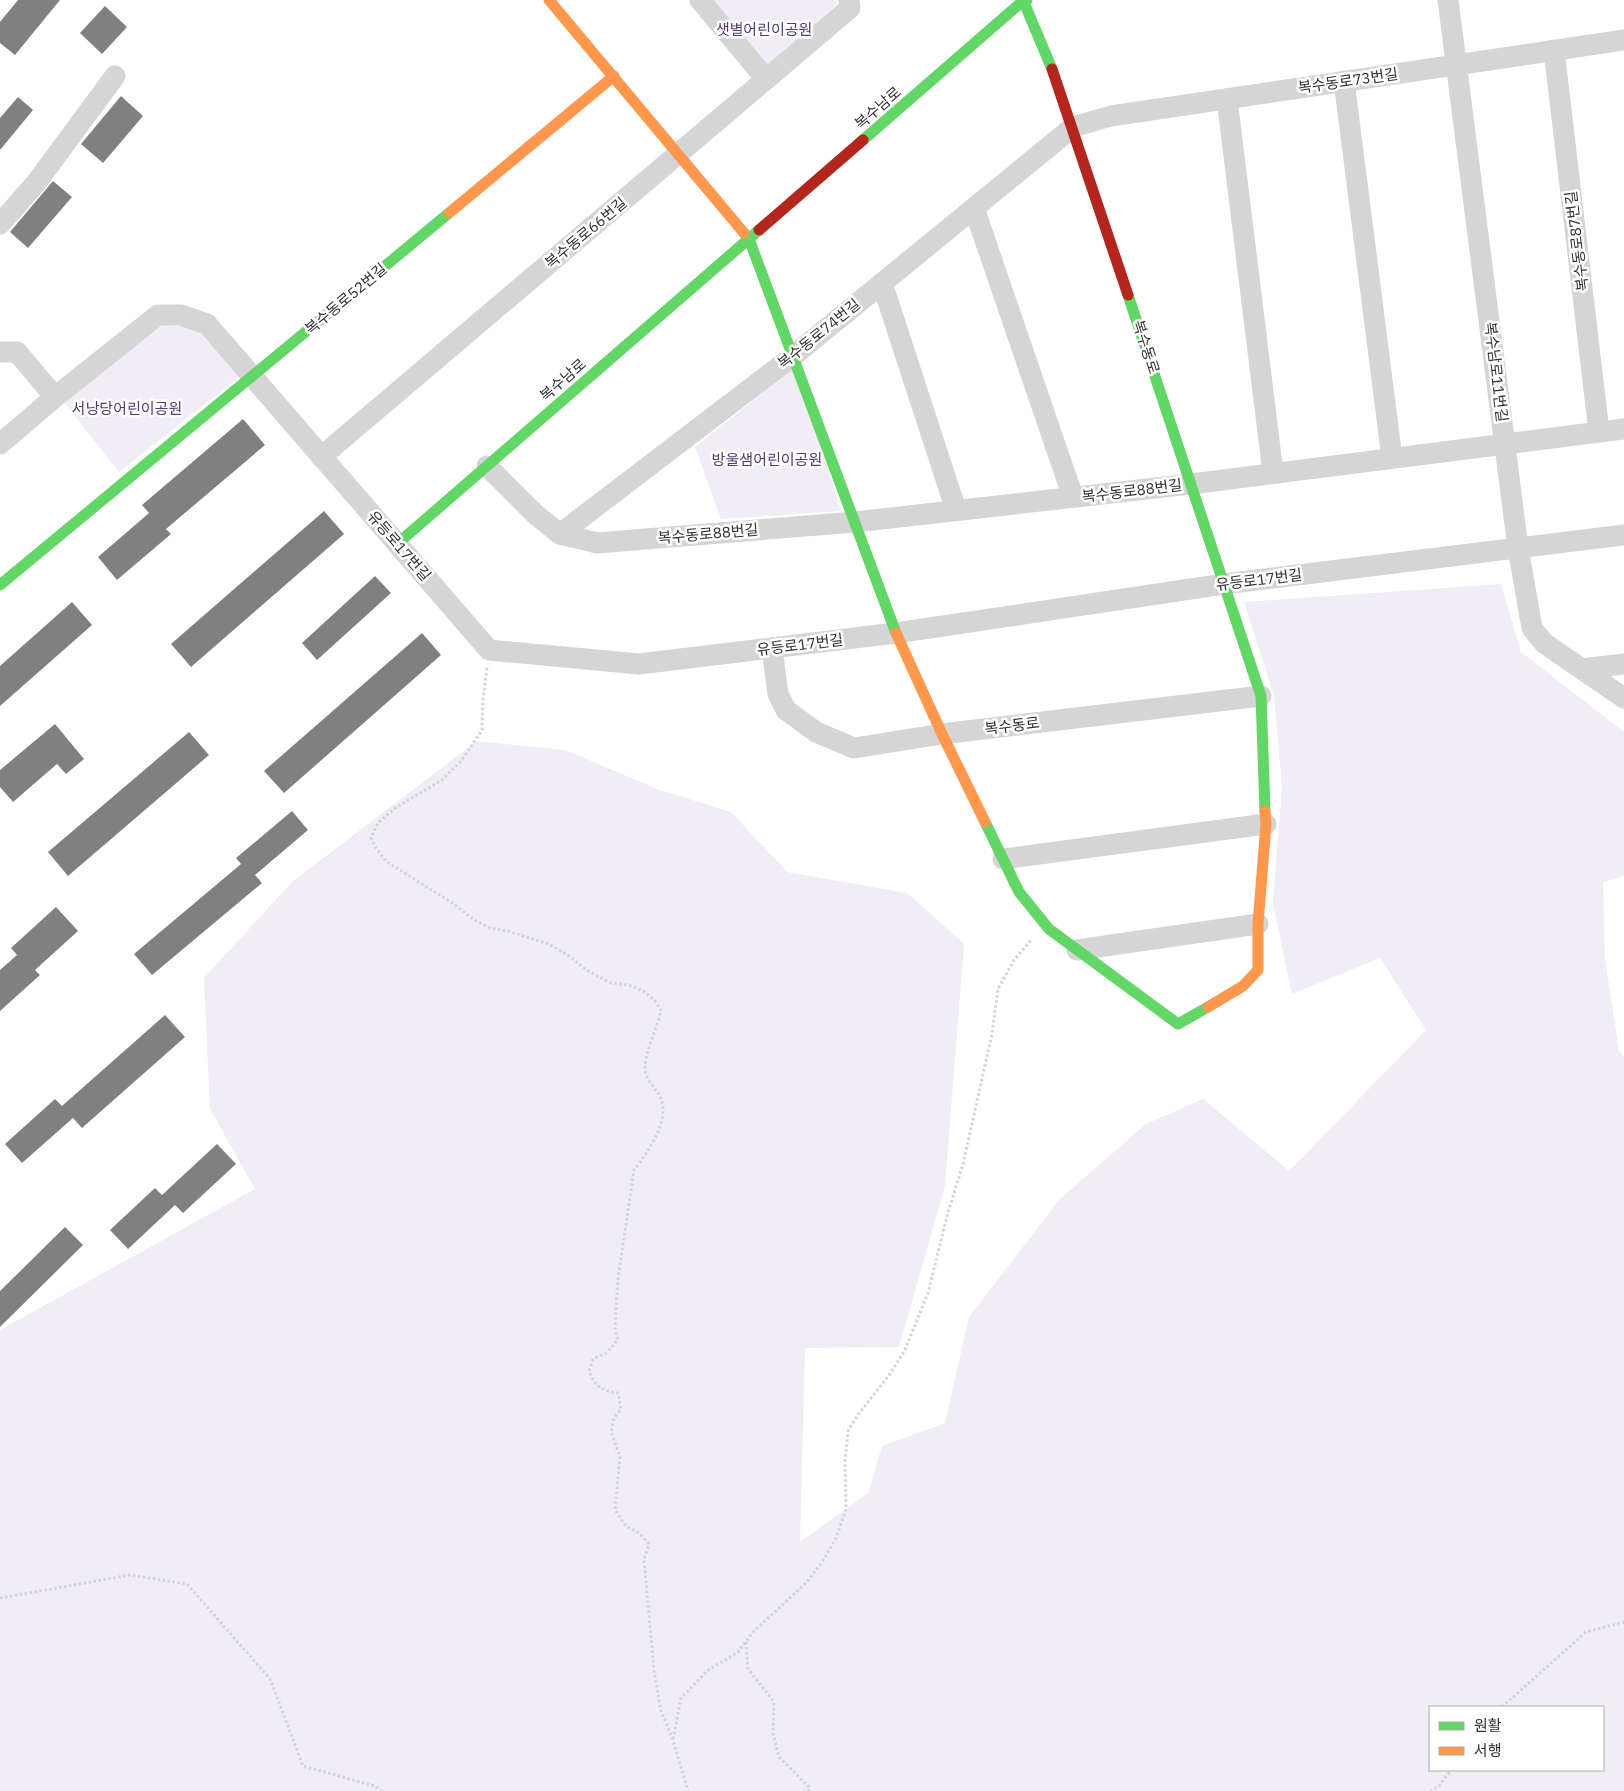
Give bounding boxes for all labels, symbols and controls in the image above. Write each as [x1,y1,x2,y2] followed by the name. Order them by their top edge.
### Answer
[716,20,812,39] park label: 샛별어린이공원
[1297,64,1399,97] street label: 복수동로73번길
[851,82,905,133] street label: 복수남로
[1561,190,1592,292] street label: 복수동로87번길
[541,193,630,272] street label: 복수동로66번길
[301,259,390,338] street label: 복수동로52번길
[774,295,864,373] street label: 복수동로74번길
[1129,318,1164,376] street label: 복수동로
[1481,321,1512,423] street label: 복수남로11번길
[536,354,590,405] street label: 복수남로
[72,399,182,418] park label: 서낭당어린이공원
[712,450,822,469] park label: 방울샘어린이공원
[1081,475,1183,506] street label: 복수동로88번길
[364,507,435,585] street label: 유등로17번길
[657,520,759,547] street label: 복수동로88번길
[1215,565,1303,594] street label: 유등로17번길
[756,630,844,659] street label: 유등로17번길
[983,713,1040,738] street label: 복수동로
[1429,1706,1604,1771] legend
[1474,1716,1502,1735] text: 원활
[1474,1741,1502,1760] text: 서행

